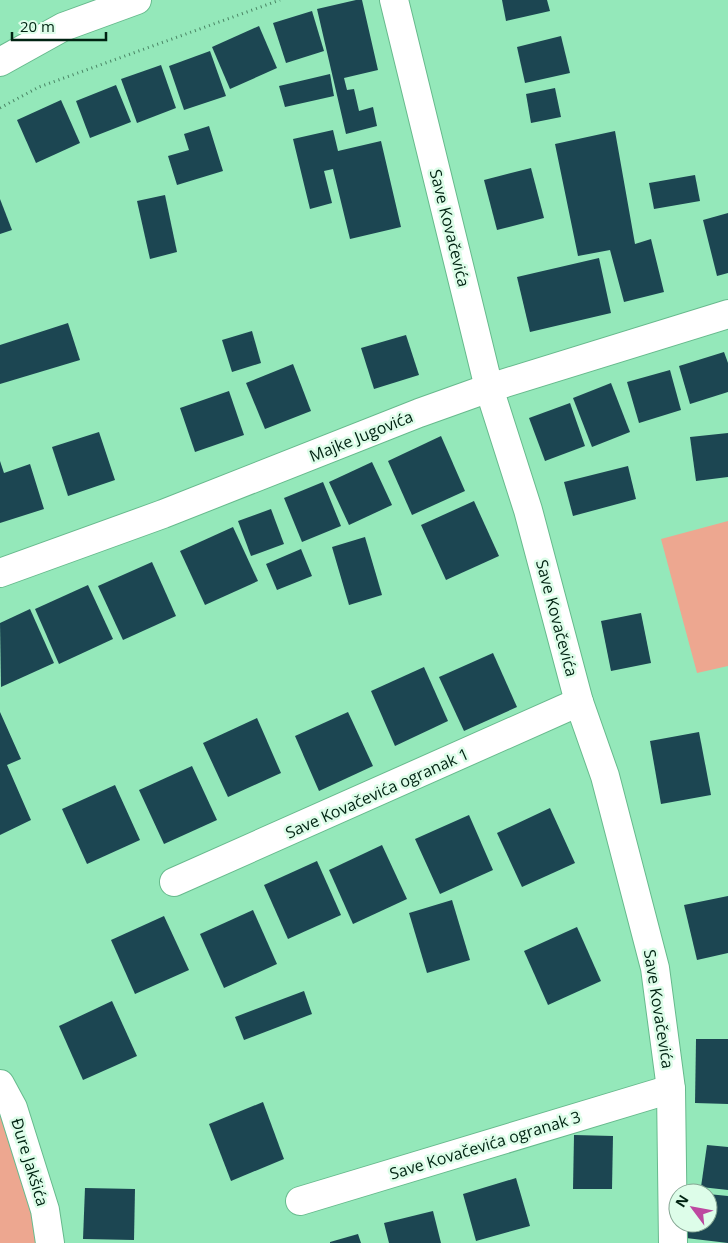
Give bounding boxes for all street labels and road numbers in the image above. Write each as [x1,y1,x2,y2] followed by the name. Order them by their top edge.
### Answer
[425,167,475,289] street label: Save Kovačevića
[306,405,416,467] street label: Majke Jugovića
[531,557,583,679] street label: Save Kovačevića
[282,743,472,843] street label: Save Kovačevića ogranak 1
[639,948,679,1070] street label: Save Kovačevića
[387,1105,583,1185] street label: Save Kovačevića ogranak 3
[6,1115,54,1209] street label: Đure Jakšića

